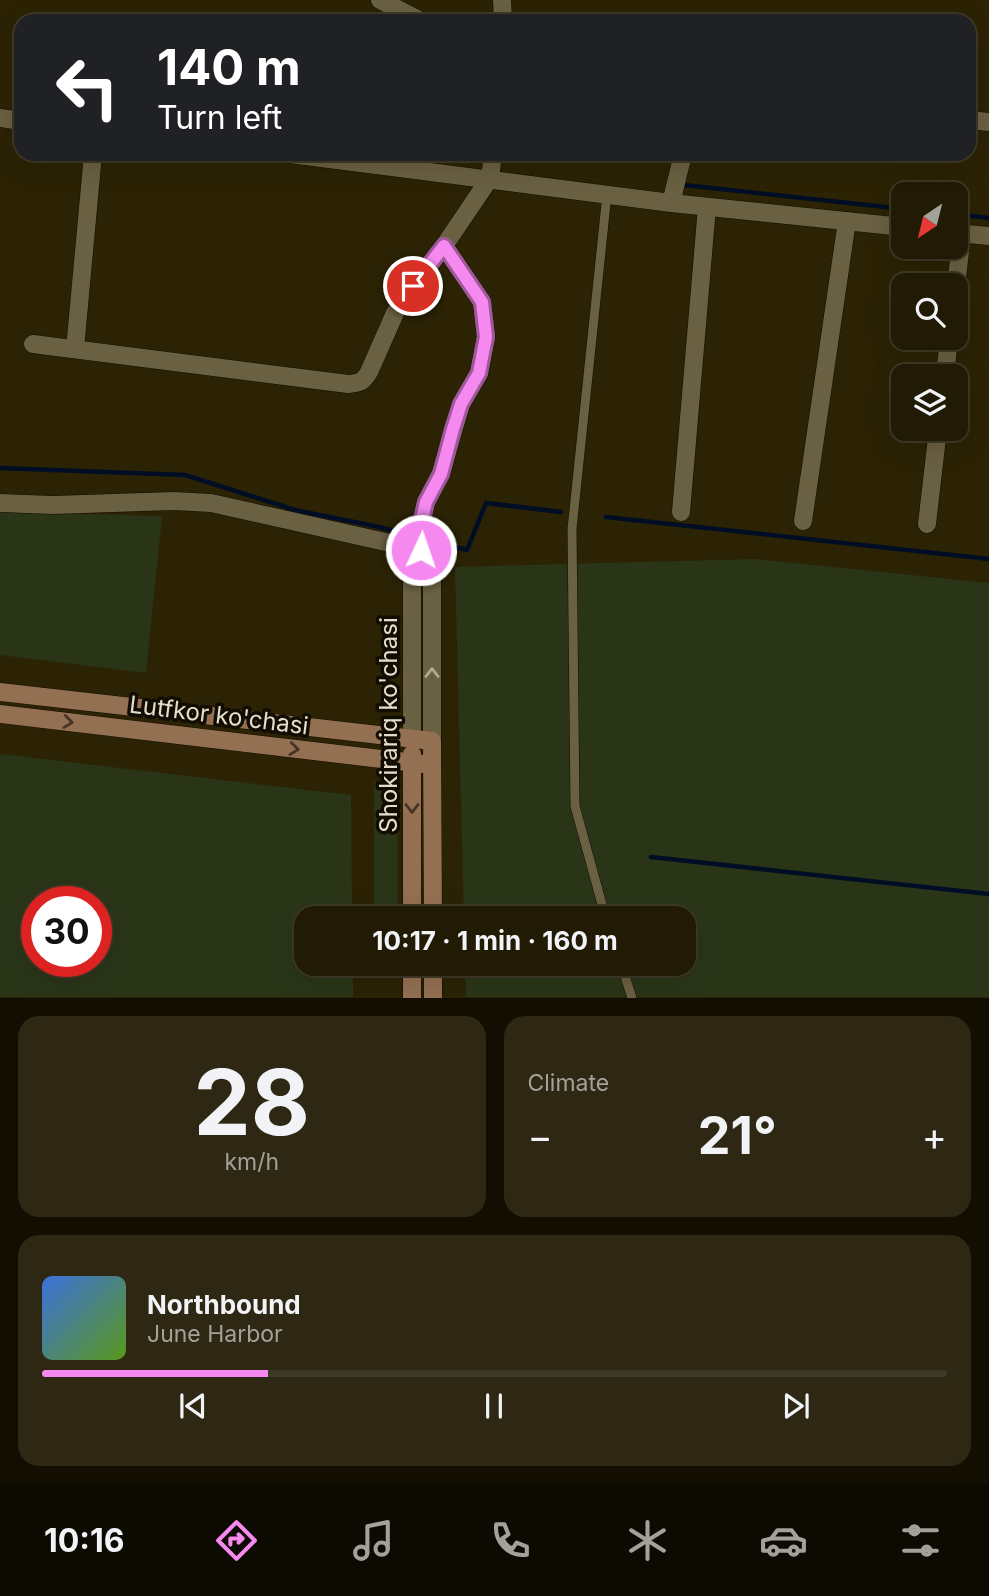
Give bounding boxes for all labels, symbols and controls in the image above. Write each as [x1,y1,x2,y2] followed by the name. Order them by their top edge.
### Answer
[157,38,301,97] text: 140 m
[42,42,133,133] icon: left
[157,98,282,137] text: Turn left
[891,182,968,259] north arrow
[891,182,968,441] map controls
[383,256,443,316] pin
[394,267,432,305] icon: arrive
[891,273,968,350] button: search
[891,364,968,441] button: layers
[384,513,458,587] position arrow
[374,617,403,833] street label: Shokirariq ko'chasi
[424,667,440,678] one-way arrow
[128,690,310,740] street label: Lutfkor ko'chasi
[63,714,74,729] one-way arrow
[288,741,300,756] one-way arrow
[404,803,420,814] one-way arrow
[21,886,112,977] speed limit sign: 30
[372,925,618,956] text: 10:17 · 1 min · 160 m
[193,1047,310,1157] text: 28
[528,1069,609,1097] text: Climate
[698,1104,777,1167] text: 21°
[528,1113,553,1159] text: −
[922,1113,947,1159] text: +
[224,1148,279,1176] text: km/h
[147,1289,301,1320] text: Northbound
[147,1320,283,1348] text: June Harbor
[174,1387,212,1425] icon: previous
[475,1387,513,1425] icon: pause
[777,1387,815,1425] icon: next
[212,1516,261,1565] icon: directions
[349,1516,398,1565] icon: music
[486,1516,535,1565] icon: phone
[623,1516,672,1565] icon: climate
[759,1516,808,1565] icon: car
[896,1516,945,1565] icon: filters
[44,1521,125,1560] text: 10:16

